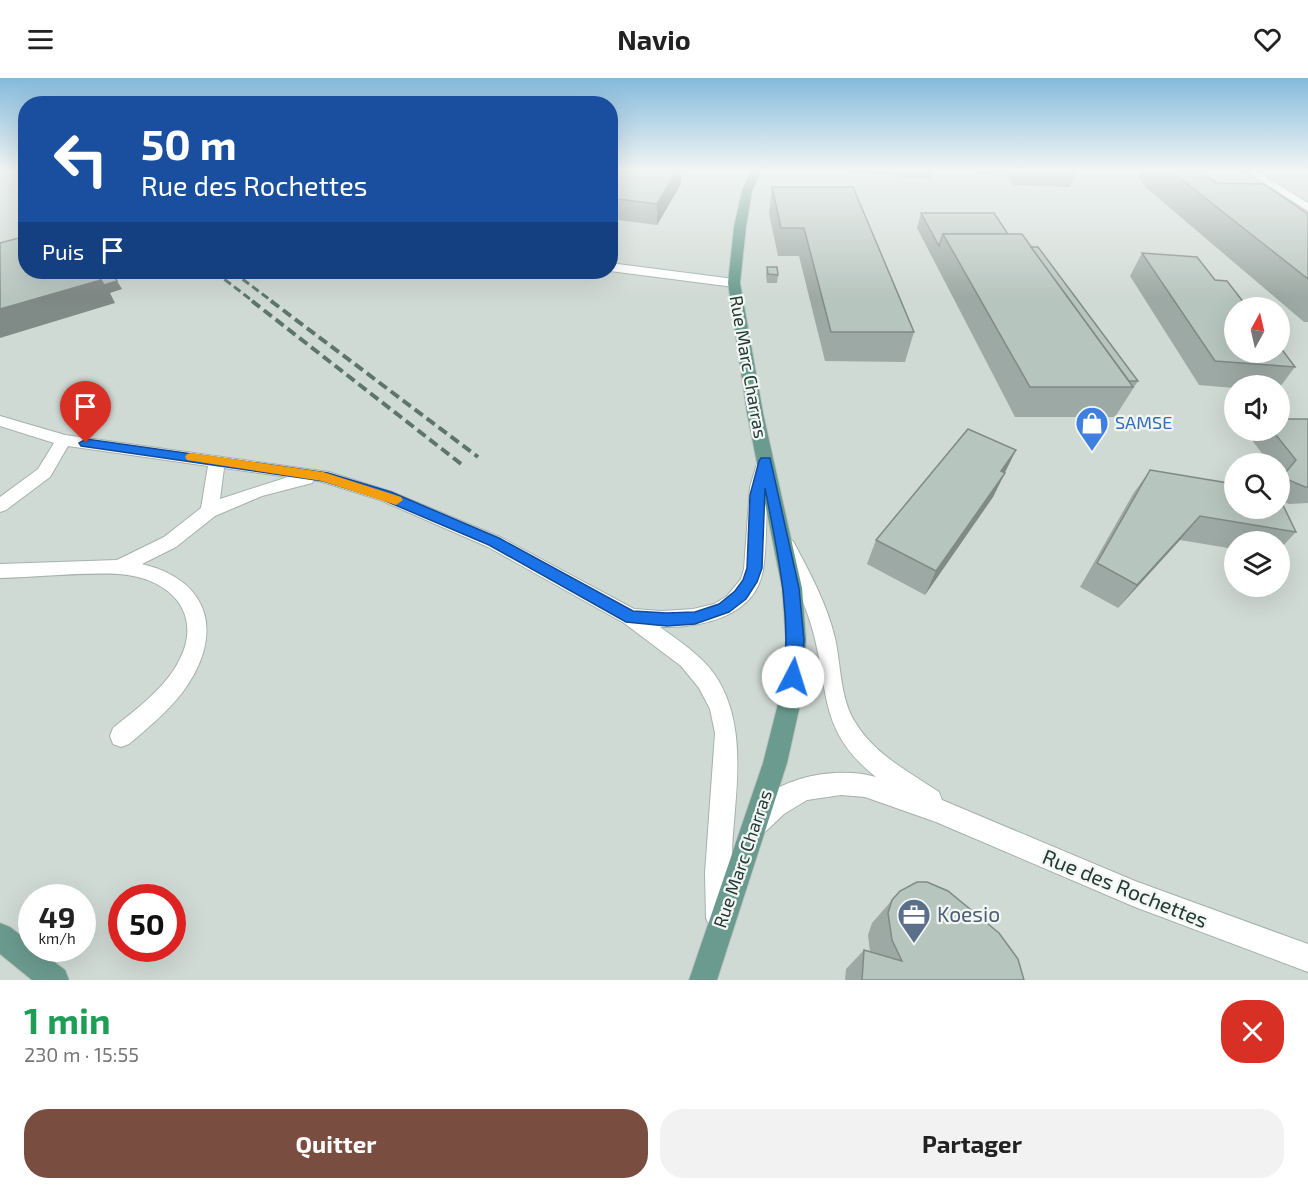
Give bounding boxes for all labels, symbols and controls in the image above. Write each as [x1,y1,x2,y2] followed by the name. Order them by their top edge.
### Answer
[24,23,57,56] icon: menu
[617,23,691,55] text: Navio
[1251,23,1284,56] icon: heart
[141,118,237,168] text: 50 m
[42,120,120,198] icon: left
[141,169,367,201] text: Rue des Rochettes
[96,234,129,267] icon: arrive
[42,238,84,264] text: Puis
[726,294,772,440] street label: Rue Marc Charras
[1224,297,1290,363] north arrow
[1224,297,1290,597] map controls
[1224,375,1290,441] button: sound
[60,381,111,443] pin
[69,390,102,423] icon: arrive
[1074,405,1110,452] shop icon: SAMSE
[1115,411,1172,433] place label: SAMSE
[1224,453,1290,519] button: search
[1224,531,1290,597] button: layers
[761,645,825,709] position arrow
[708,787,776,931] street label: Rue Marc Charras
[1039,843,1212,932] street label: Rue des Rochettes
[108,884,186,962] speed limit sign: 50
[896,897,932,944] office icon: Koesio
[39,898,75,934] text: 49
[937,901,1000,926] place label: Koesio
[38,929,76,947] text: km/h
[24,998,111,1041] text: 1 min
[1221,1000,1284,1063] button: close
[24,1042,139,1066] text: 230 m · 15:55
[24,1109,648,1178] button: Quitter
[660,1109,1284,1178] button: Partager

